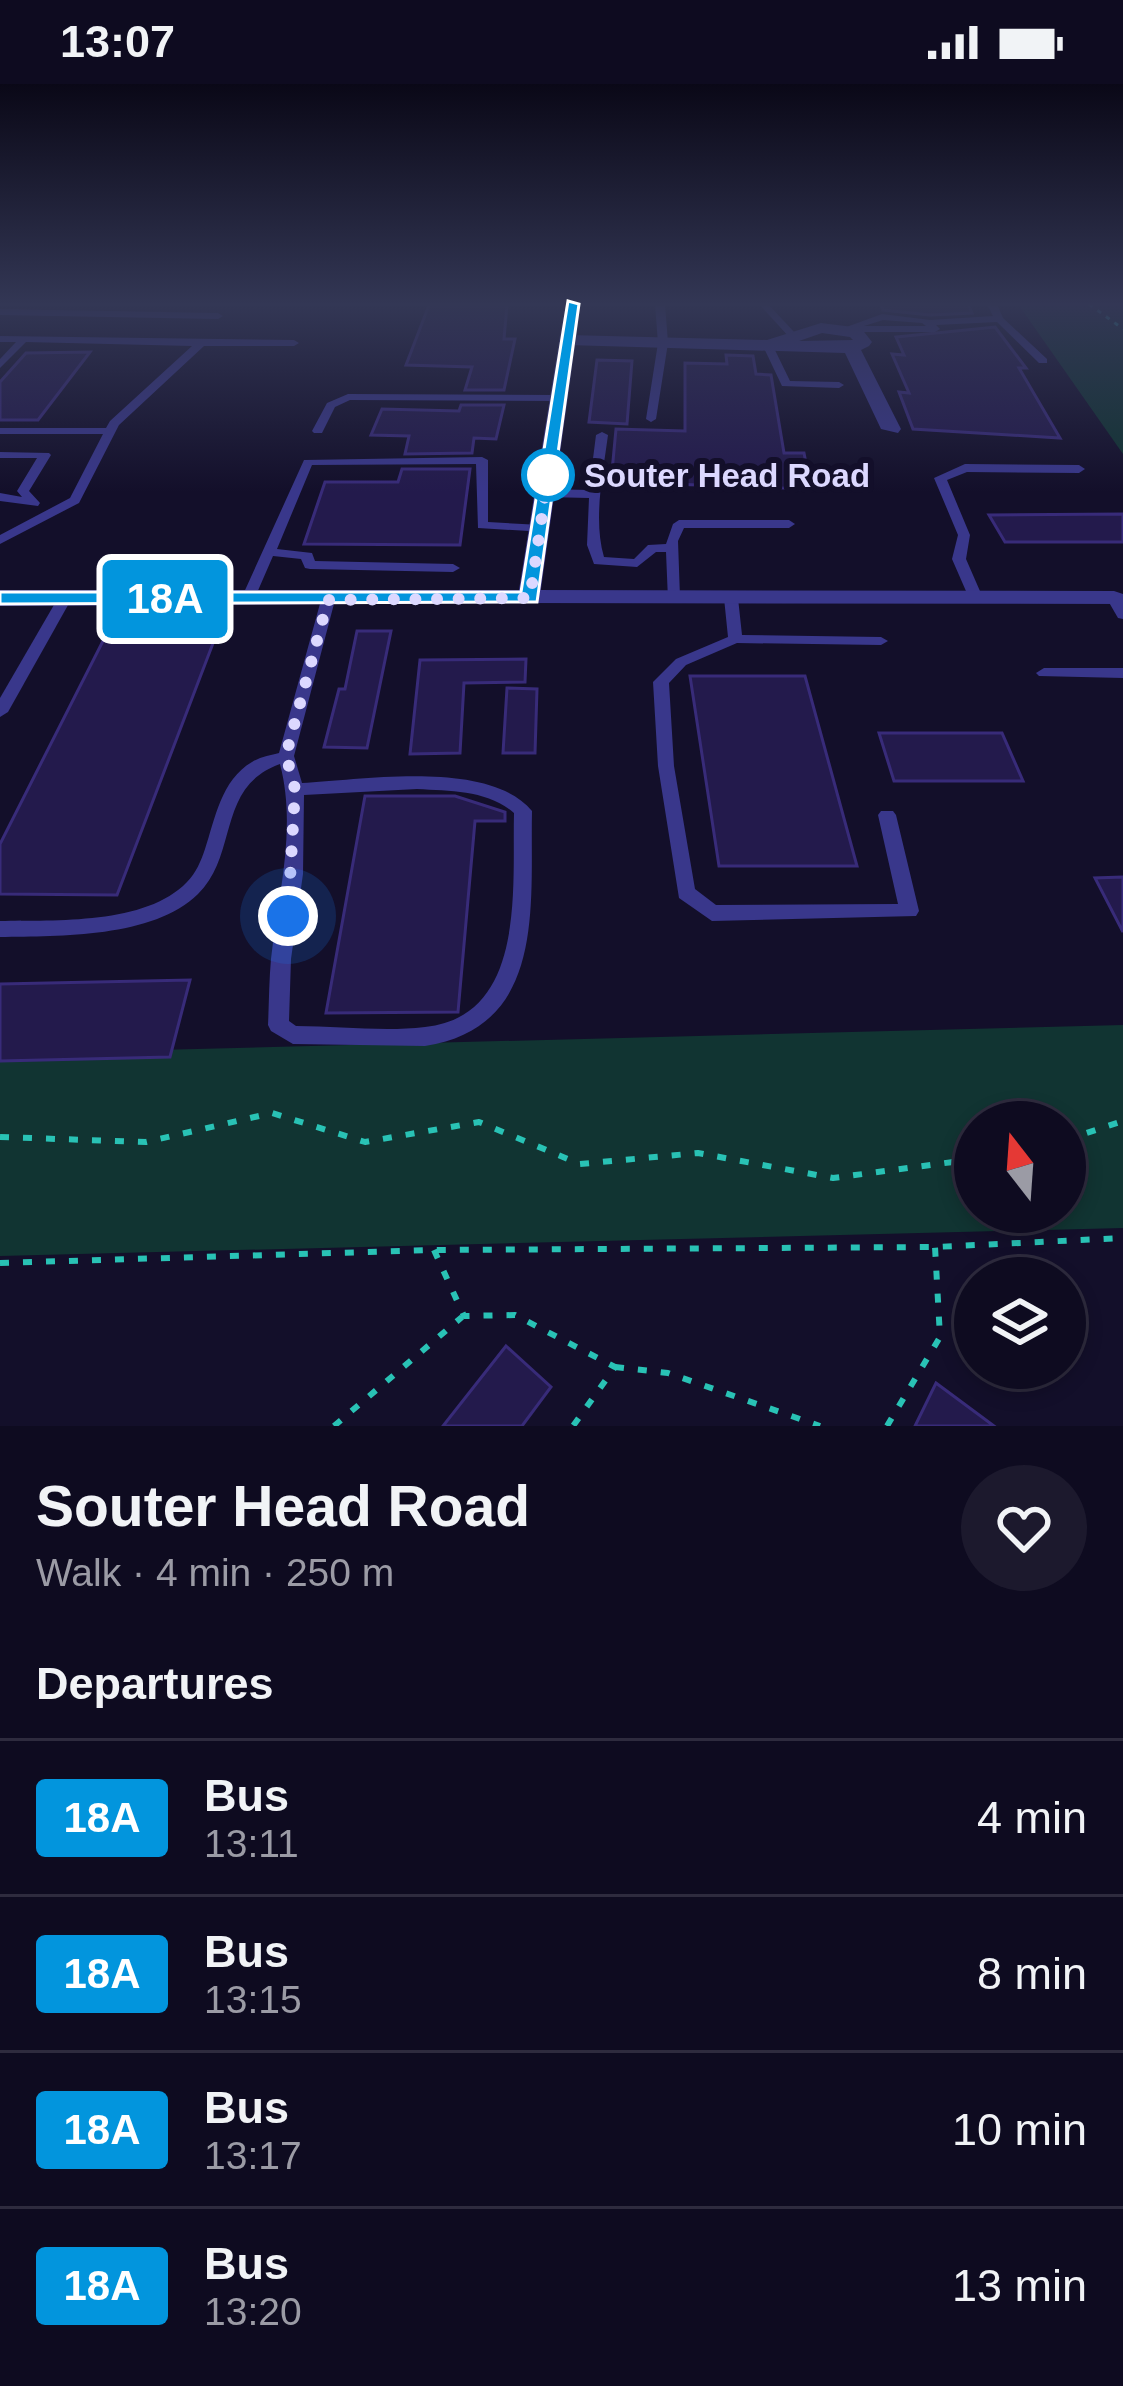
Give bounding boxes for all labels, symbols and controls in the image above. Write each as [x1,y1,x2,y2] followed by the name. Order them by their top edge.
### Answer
[60,16,175,67] text: 13:07
[523,450,573,500] marker: Souter Head Road
[584,457,870,494] place label: Souter Head Road
[96,560,234,638] line badge: 18A
[126,575,204,622] text: 18A
[258,886,318,946] your location
[954,1101,1086,1233] north arrow
[954,1101,1086,1389] map controls
[954,1257,1086,1389] button: layers
[961,1465,1087,1591] button: heart
[36,1474,530,1538] text: Souter Head Road
[36,1551,394,1594] text: Walk · 4 min · 250 m
[36,1658,274,1709] text: Departures
[204,1770,289,1821] text: Bus
[977,1792,1087,1843] text: 4 min
[63,1794,141,1841] text: 18A
[204,1822,299,1865] text: 13:11
[204,1926,289,1977] text: Bus
[977,1948,1087,1999] text: 8 min
[63,1950,141,1997] text: 18A
[204,1978,302,2021] text: 13:15
[204,2082,289,2133] text: Bus
[952,2104,1087,2155] text: 10 min
[63,2106,141,2153] text: 18A
[204,2134,302,2177] text: 13:17
[204,2238,289,2289] text: Bus
[952,2260,1087,2311] text: 13 min
[63,2262,141,2309] text: 18A
[204,2290,302,2333] text: 13:20

